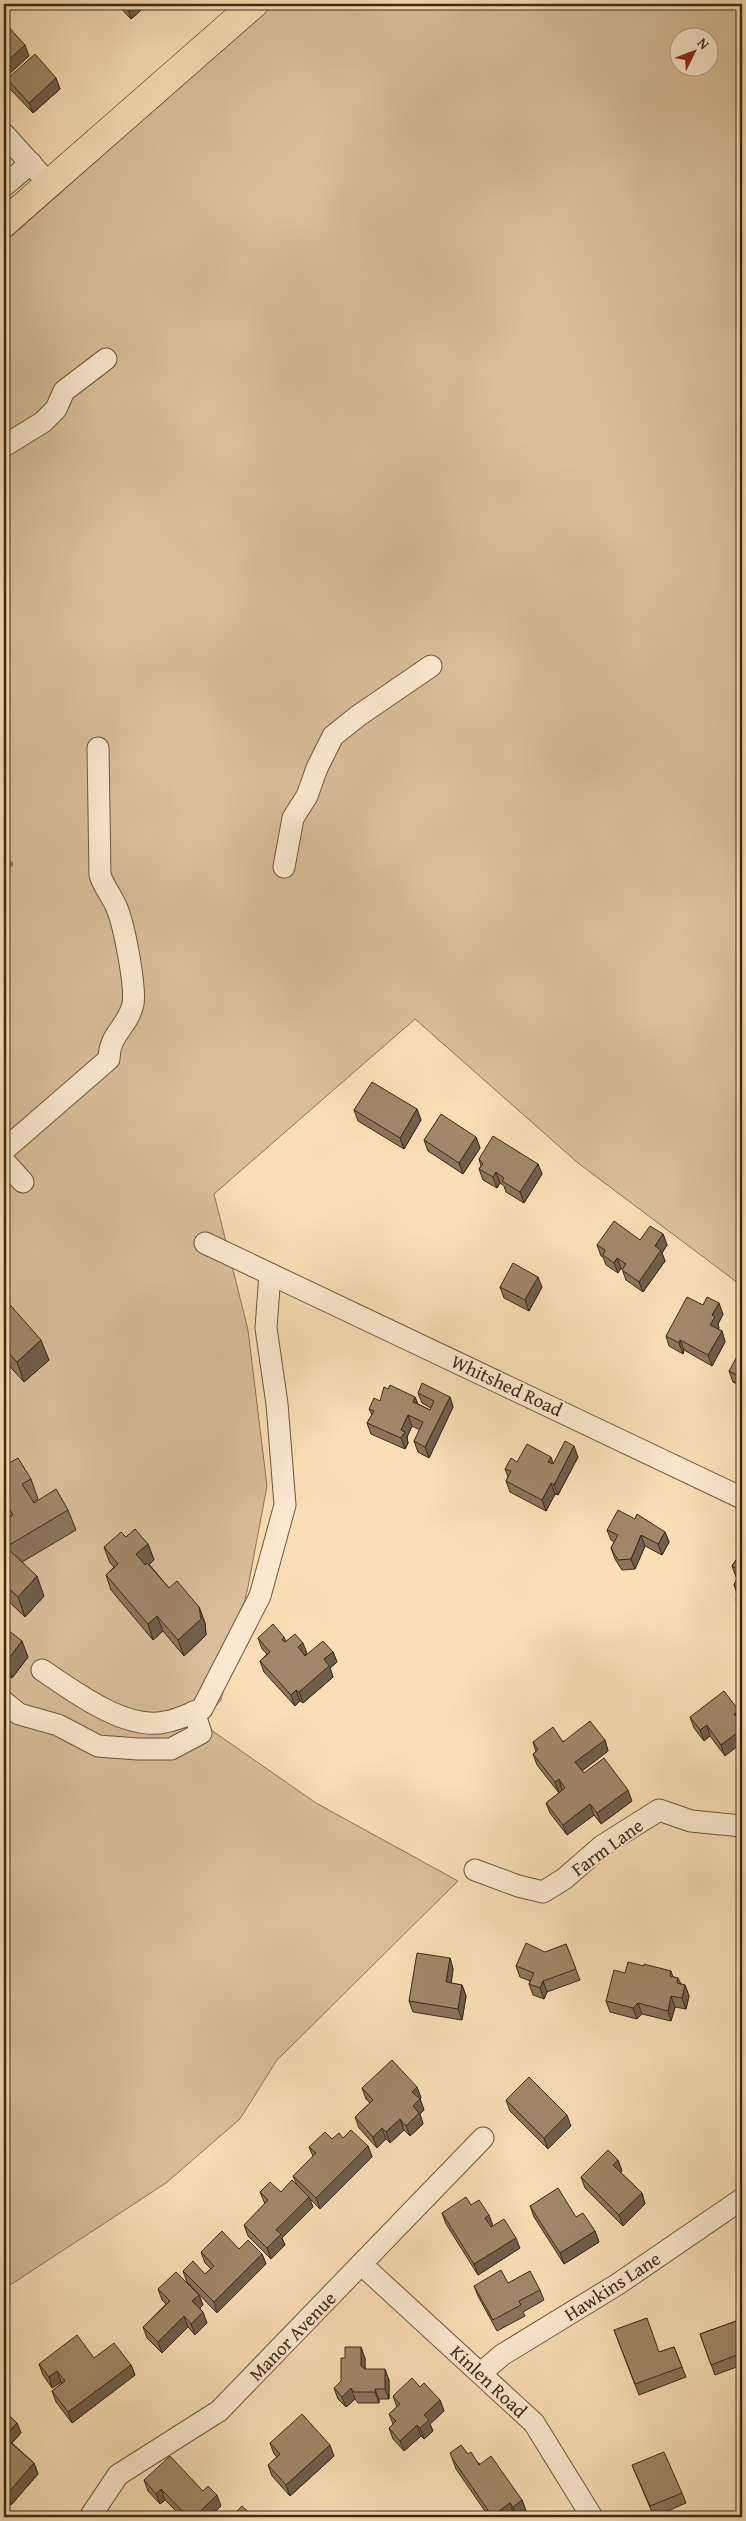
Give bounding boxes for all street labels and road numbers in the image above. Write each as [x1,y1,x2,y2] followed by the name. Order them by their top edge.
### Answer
[447,1347,568,1423] street label: Whitshed Road
[565,1811,649,1883] street label: Farm Lane
[558,2244,666,2328] street label: Hawkins Lane
[242,2285,342,2387] street label: Manor Avenue
[444,2338,534,2425] street label: Kinlen Road

